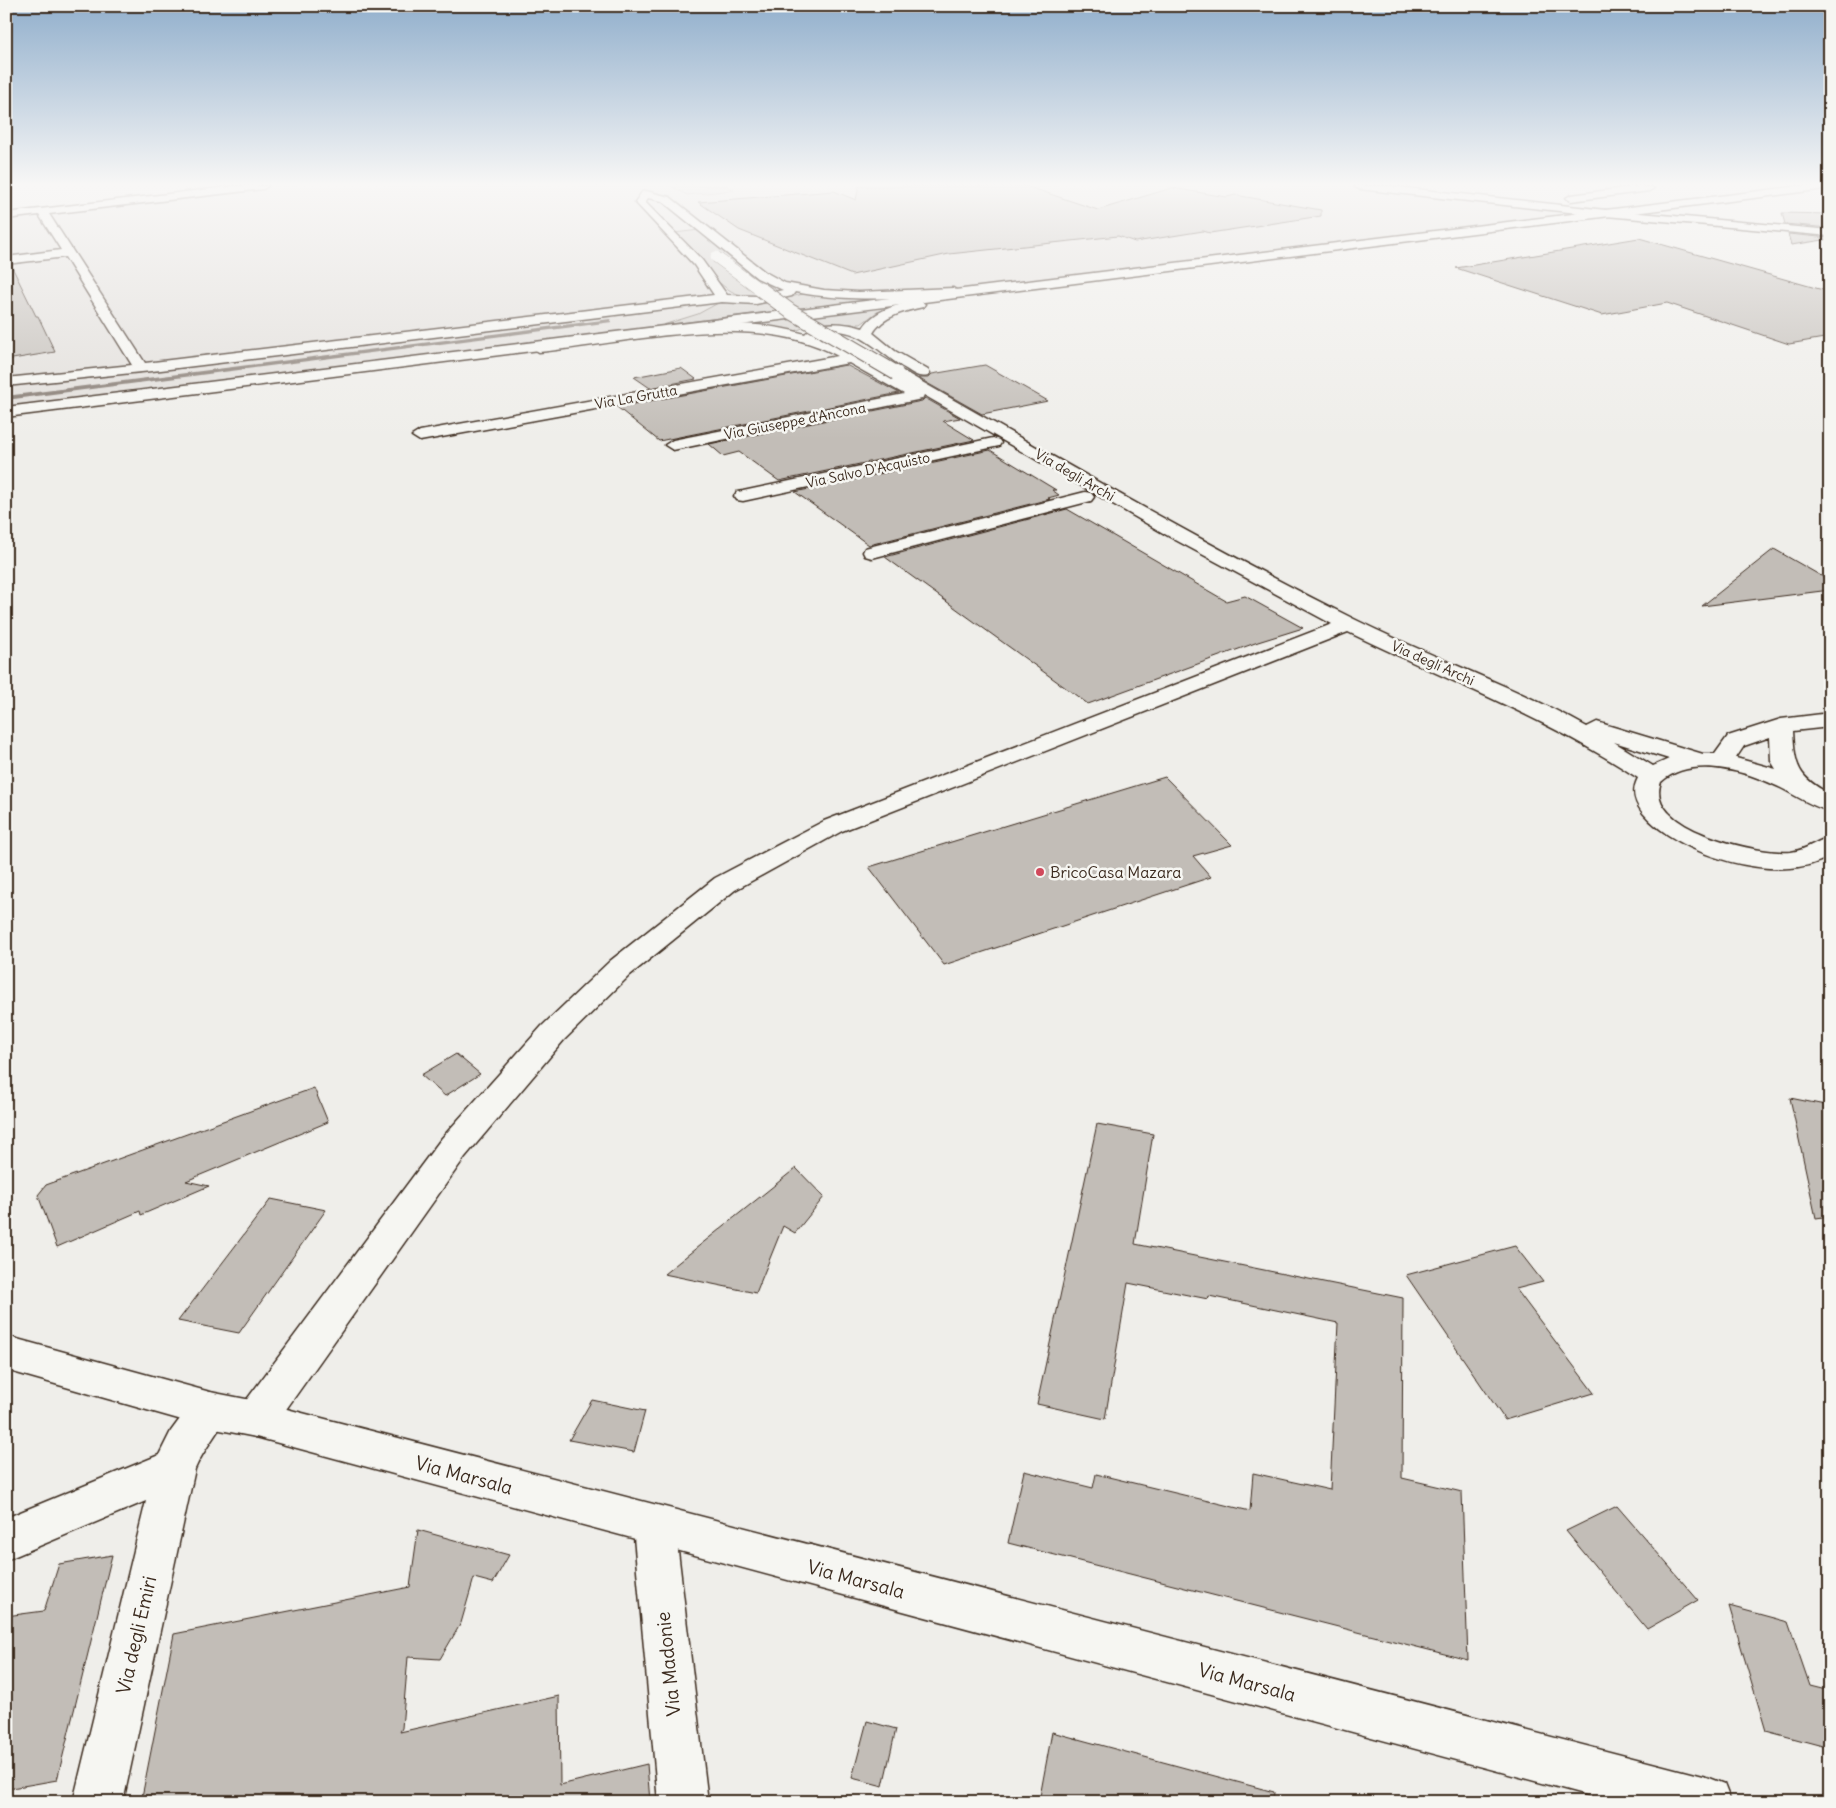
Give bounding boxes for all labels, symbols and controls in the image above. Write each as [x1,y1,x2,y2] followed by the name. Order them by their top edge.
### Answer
[593,381,679,413] street label: Via La Grutta
[723,398,867,444] street label: Via Giuseppe d'Ancona
[1032,445,1118,505] street label: Via degli Archi
[804,448,932,492] street label: Via Salvo D'Acquisto
[1389,637,1477,689] street label: Via degli Archi
[1050,862,1182,882] place label: BricoCasa Mazara
[1034,866,1046,878] marker: BricoCasa Mazara
[413,1450,516,1500] street label: Via Marsala
[805,1554,908,1604] street label: Via Marsala
[111,1574,161,1696] street label: Via degli Emiri
[651,1611,685,1717] street label: Via Madonie
[1196,1657,1299,1707] street label: Via Marsala

